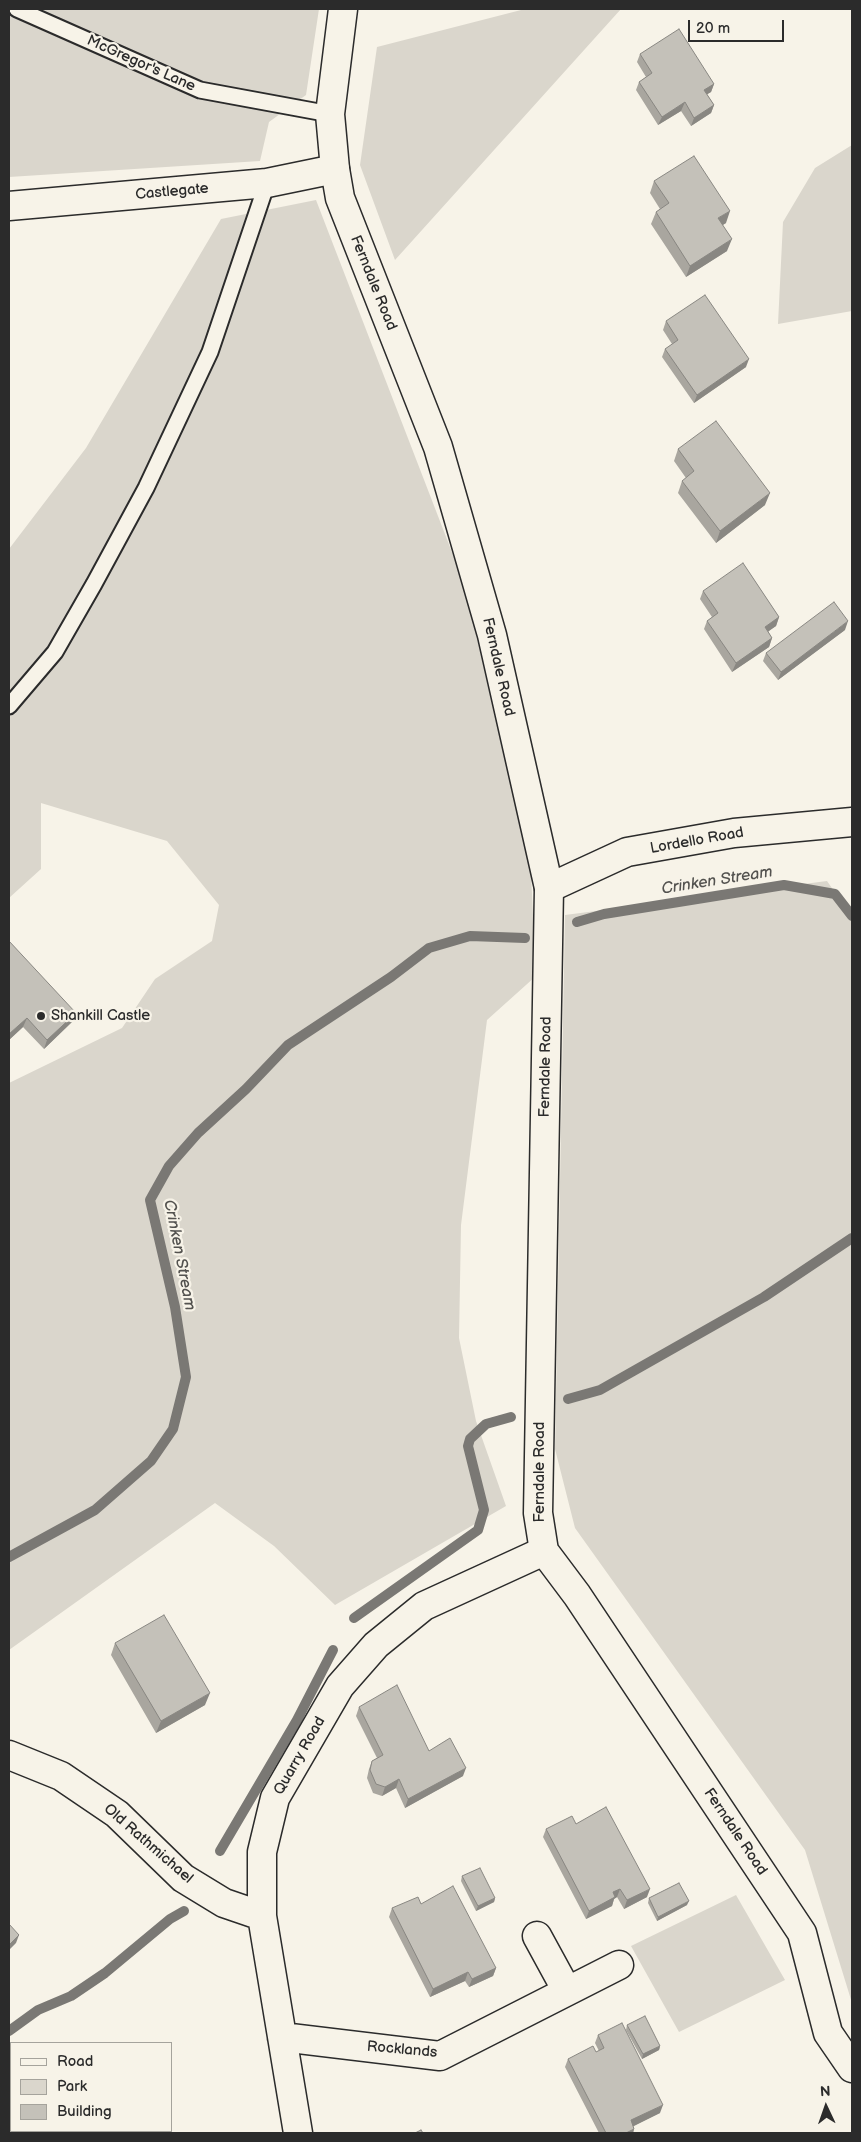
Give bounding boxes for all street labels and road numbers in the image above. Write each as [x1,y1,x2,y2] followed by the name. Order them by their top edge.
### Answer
[84,32,198,96] street label: McGregor's Lane
[135,180,209,204] street label: Castlegate
[346,233,400,333] street label: Ferndale Road
[478,616,518,718] street label: Ferndale Road
[649,824,745,858] street label: Lordello Road
[536,1016,556,1118] street label: Ferndale Road
[531,1422,549,1522] street label: Ferndale Road
[270,1714,330,1798] street label: Quarry Road
[699,1785,771,1879] street label: Ferndale Road
[100,1800,196,1888] street label: Old Rathmichael
[366,2038,438,2062] street label: Rocklands

